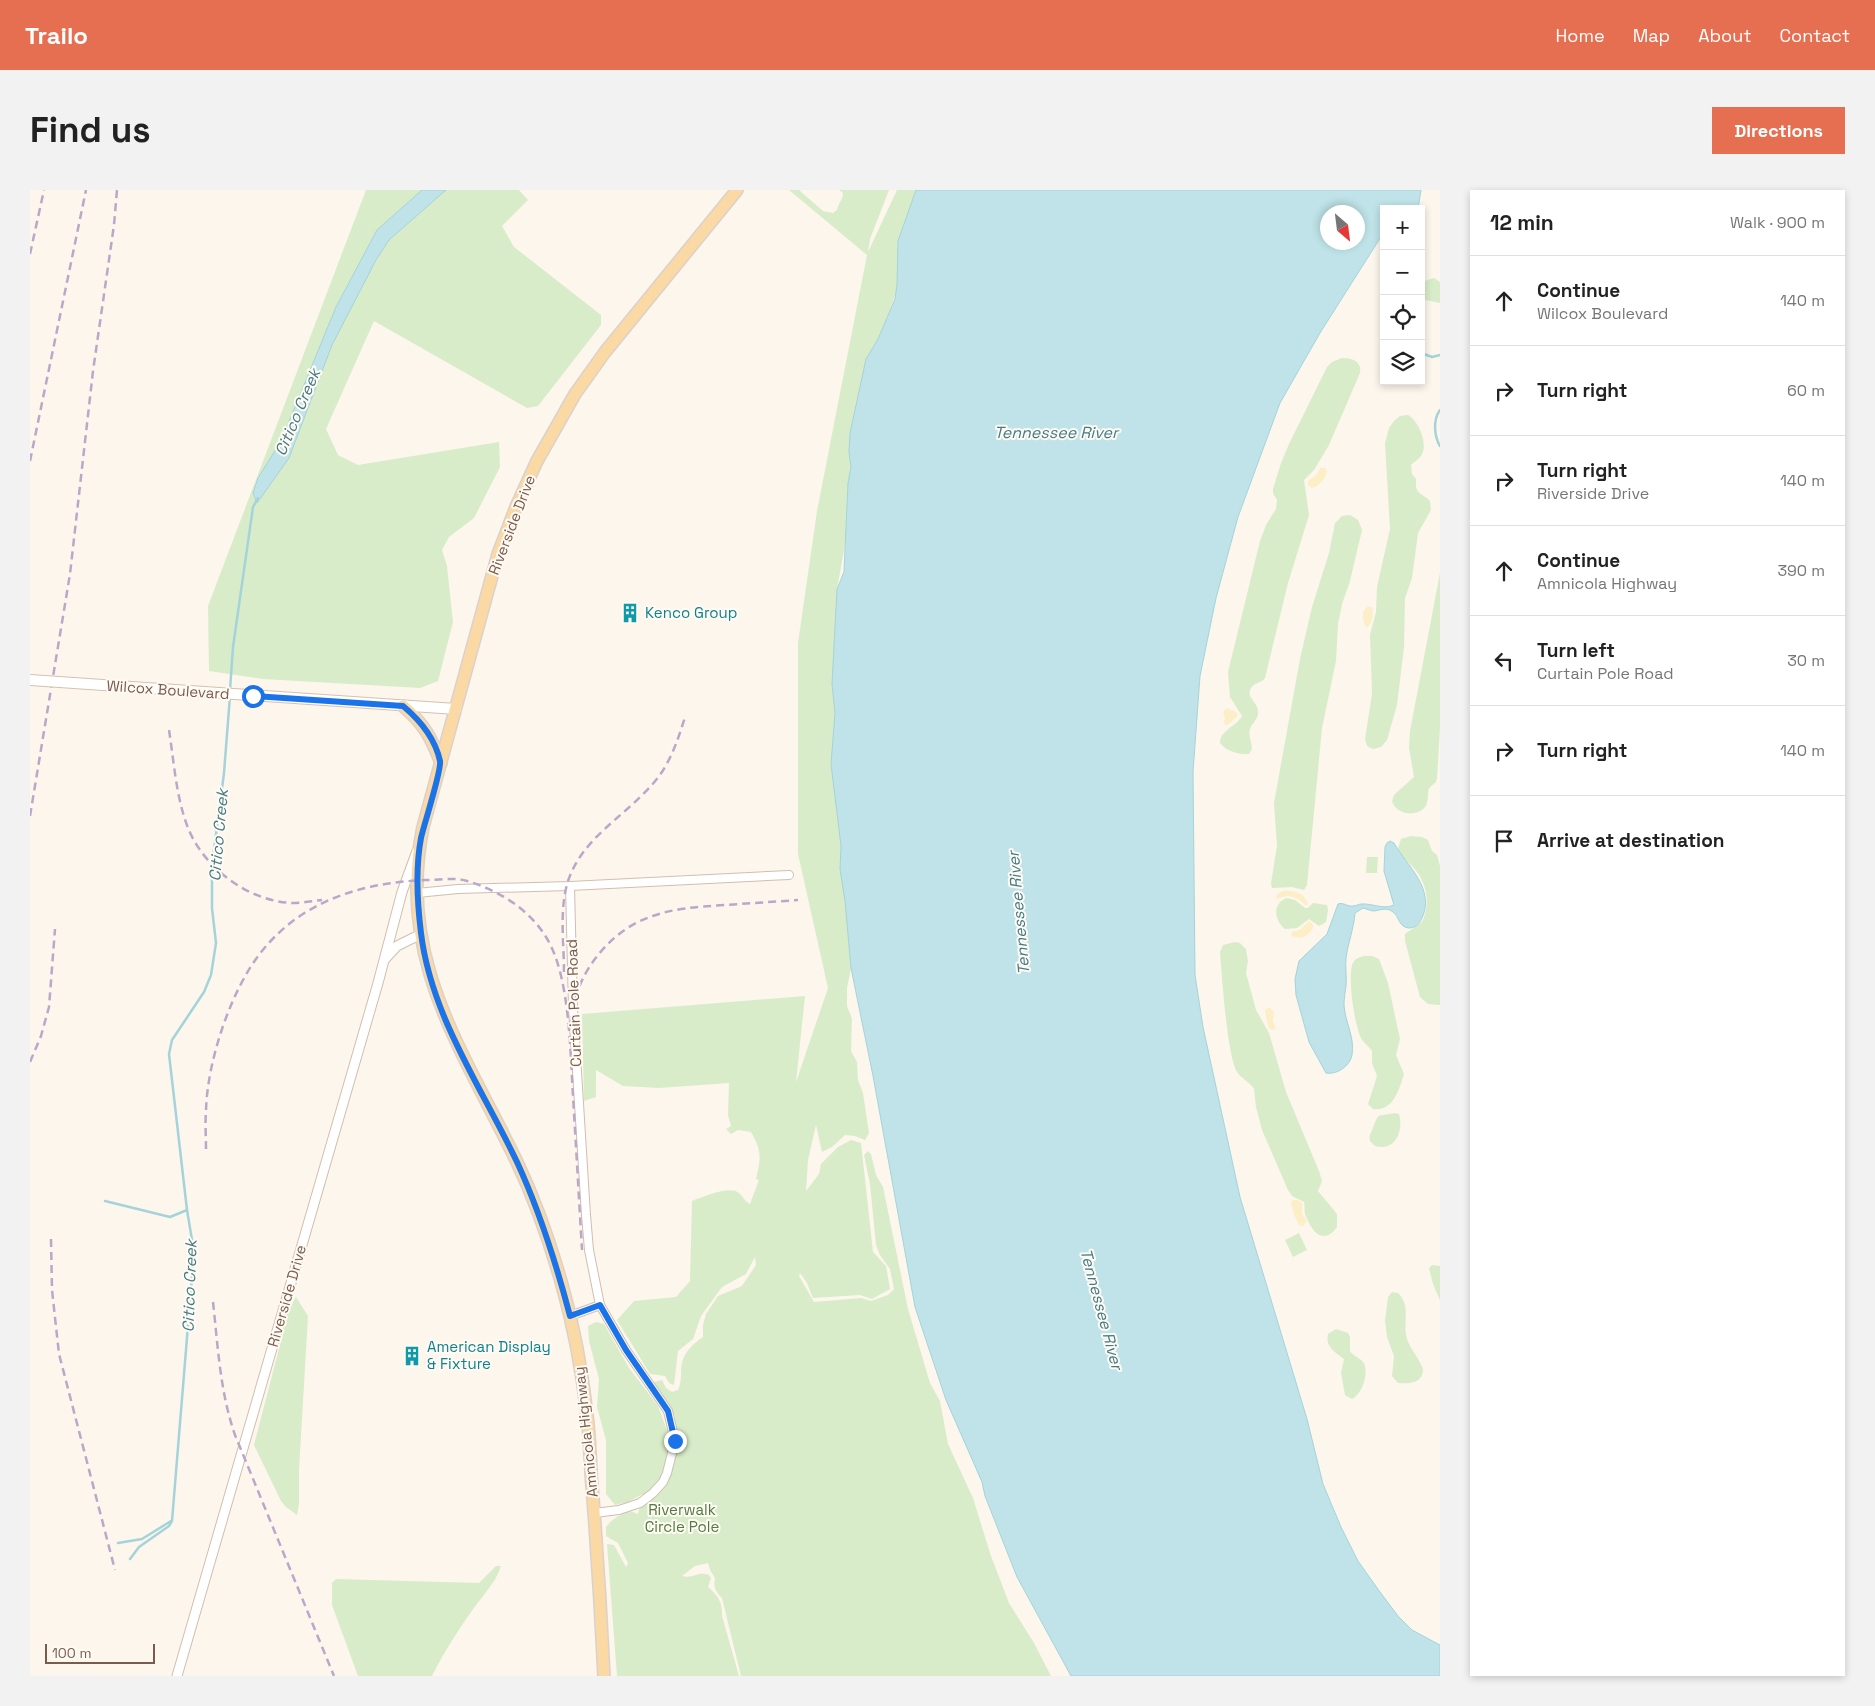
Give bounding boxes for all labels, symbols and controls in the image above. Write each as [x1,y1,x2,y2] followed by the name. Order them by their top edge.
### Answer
[25,20,88,51] text: Trailo
[1556,24,1605,47] text: Home
[1633,24,1670,47] text: Map
[1698,24,1752,47] text: About
[1780,24,1850,47] text: Contact
[1712,107,1845,154] button: Directions
[30,108,151,152] text: Find us
[1320,205,1365,250] north arrow
[1380,205,1425,385] map controls
[1380,205,1425,250] button: +
[1490,209,1554,236] text: 12 min
[1730,212,1825,233] text: Walk · 900 m
[1380,250,1425,295] button: −
[1537,278,1620,303] text: Continue
[1490,287,1518,315] icon: ahead
[1780,290,1825,311] text: 140 m
[1380,295,1425,340] button: locate
[1537,303,1668,324] text: Wilcox Boulevard
[1380,340,1425,385] button: layers
[270,363,326,459] water label: Citico Creek
[1490,377,1518,405] icon: right
[1537,378,1627,403] text: Turn right
[1787,380,1825,401] text: 60 m
[994,422,1120,443] water label: Tennessee River
[1537,458,1627,483] text: Turn right
[1490,467,1518,495] icon: right
[1780,470,1825,491] text: 140 m
[484,472,539,577] street label: Riverside Drive
[1537,483,1649,504] text: Riverside Drive
[1537,548,1620,573] text: Continue
[1490,557,1518,585] icon: ahead
[1777,560,1825,581] text: 390 m
[1537,573,1677,594] text: Amnicola Highway
[619,602,641,624] building icon: Kenco Group
[645,603,737,622] place label: Kenco Group
[1537,638,1615,663] text: Turn left
[1490,647,1518,675] icon: left
[1787,650,1825,671] text: 30 m
[1537,663,1673,684] text: Curtain Pole Road
[106,676,230,703] street label: Wilcox Boulevard
[242,685,265,708] route start
[1490,737,1518,765] icon: right
[1537,738,1627,763] text: Turn right
[1780,740,1825,761] text: 140 m
[204,786,233,882] water label: Citico Creek
[1490,827,1518,855] icon: arrive
[1537,828,1725,853] text: Arrive at destination
[1002,848,1034,976] water label: Tennessee River
[562,939,585,1067] street label: Curtain Pole Road
[177,1237,202,1333] water label: Citico Creek
[263,1243,310,1349] street label: Riverside Drive
[1075,1246,1128,1374] water label: Tennessee River
[427,1337,551,1373] place label: American Display & Fixture
[401,1345,423,1367] building icon: American Display & Fixture
[569,1366,602,1498] street label: Amnicola Highway
[664,1430,687,1453] route end
[645,1500,719,1536] park label: Riverwalk Circle Pole
[45,1641,155,1664] scale bar
[52,1644,91,1662] text: 100 m

